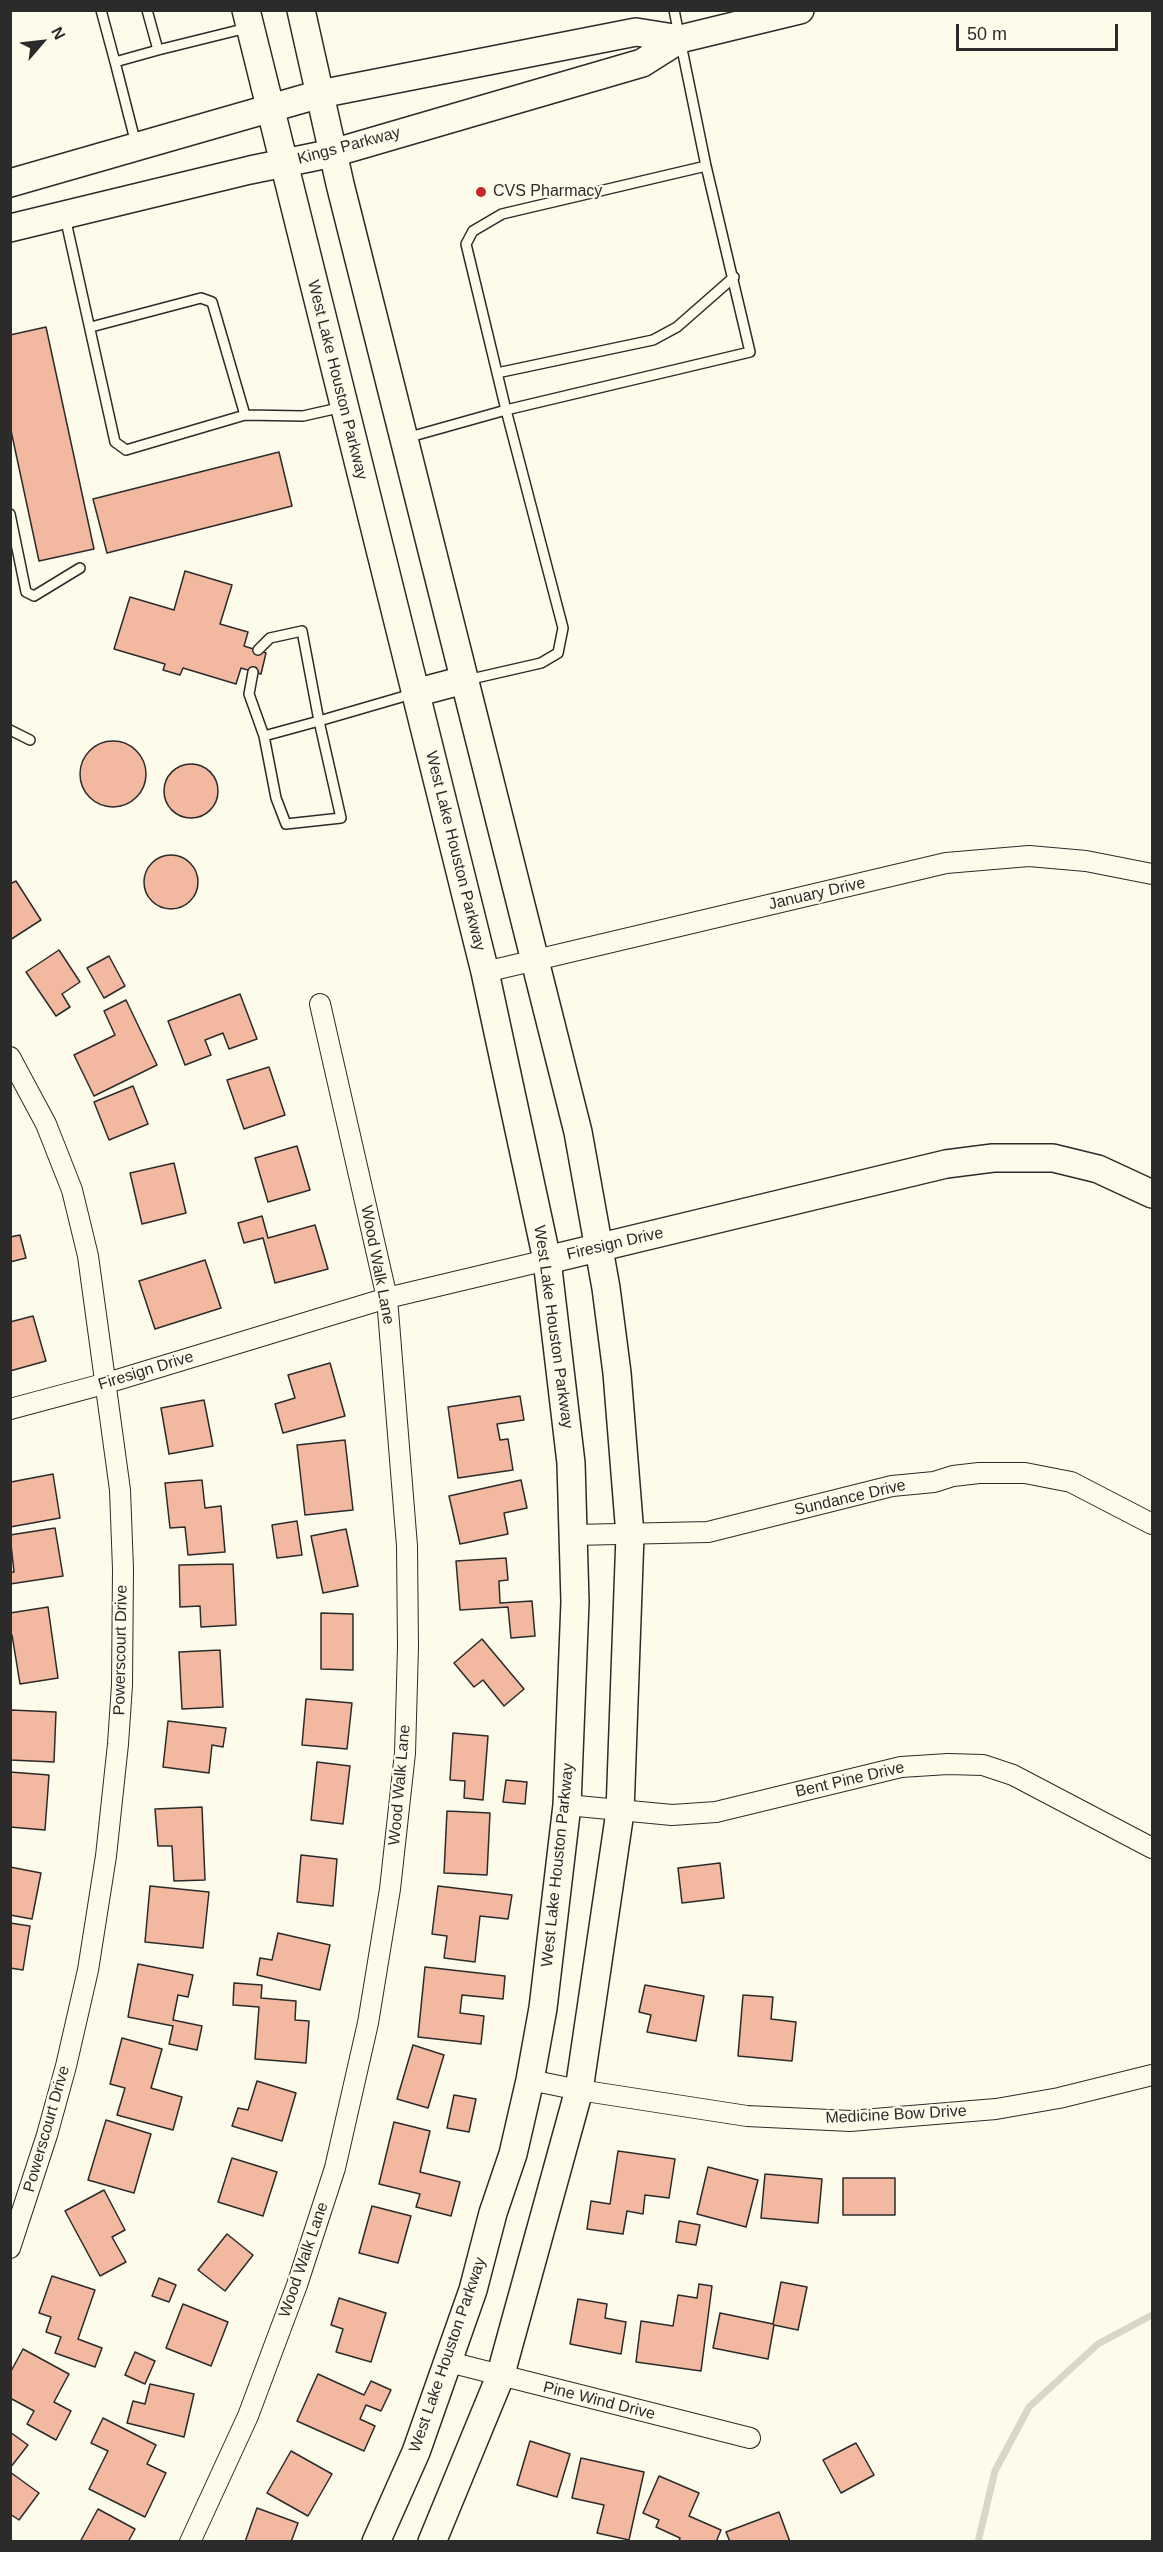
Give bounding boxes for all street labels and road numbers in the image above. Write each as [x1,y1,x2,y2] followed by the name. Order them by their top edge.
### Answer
[295,123,403,169] street label: Kings Parkway
[303,278,371,482] street label: West Lake Houston Parkway
[421,749,489,953] street label: West Lake Houston Parkway
[767,874,867,914] street label: January Drive
[356,1204,398,1326] street label: Wood Walk Lane
[529,1224,577,1430] street label: West Lake Houston Parkway
[565,1224,665,1264] street label: Firesign Drive
[96,1347,196,1395] street label: Firesign Drive
[792,1476,908,1520] street label: Sundance Drive
[110,1584,132,1716] street label: Powerscourt Drive
[385,1724,415,1846] street label: Wood Walk Lane
[794,1758,906,1802] street label: Bent Pine Drive
[538,1762,578,1968] street label: West Lake Houston Parkway
[20,2064,74,2194] street label: Powerscourt Drive
[825,2102,967,2128] street label: Medicine Bow Drive
[275,2200,333,2320] street label: Wood Walk Lane
[406,2255,490,2455] street label: West Lake Houston Parkway
[541,2378,657,2424] street label: Pine Wind Drive

